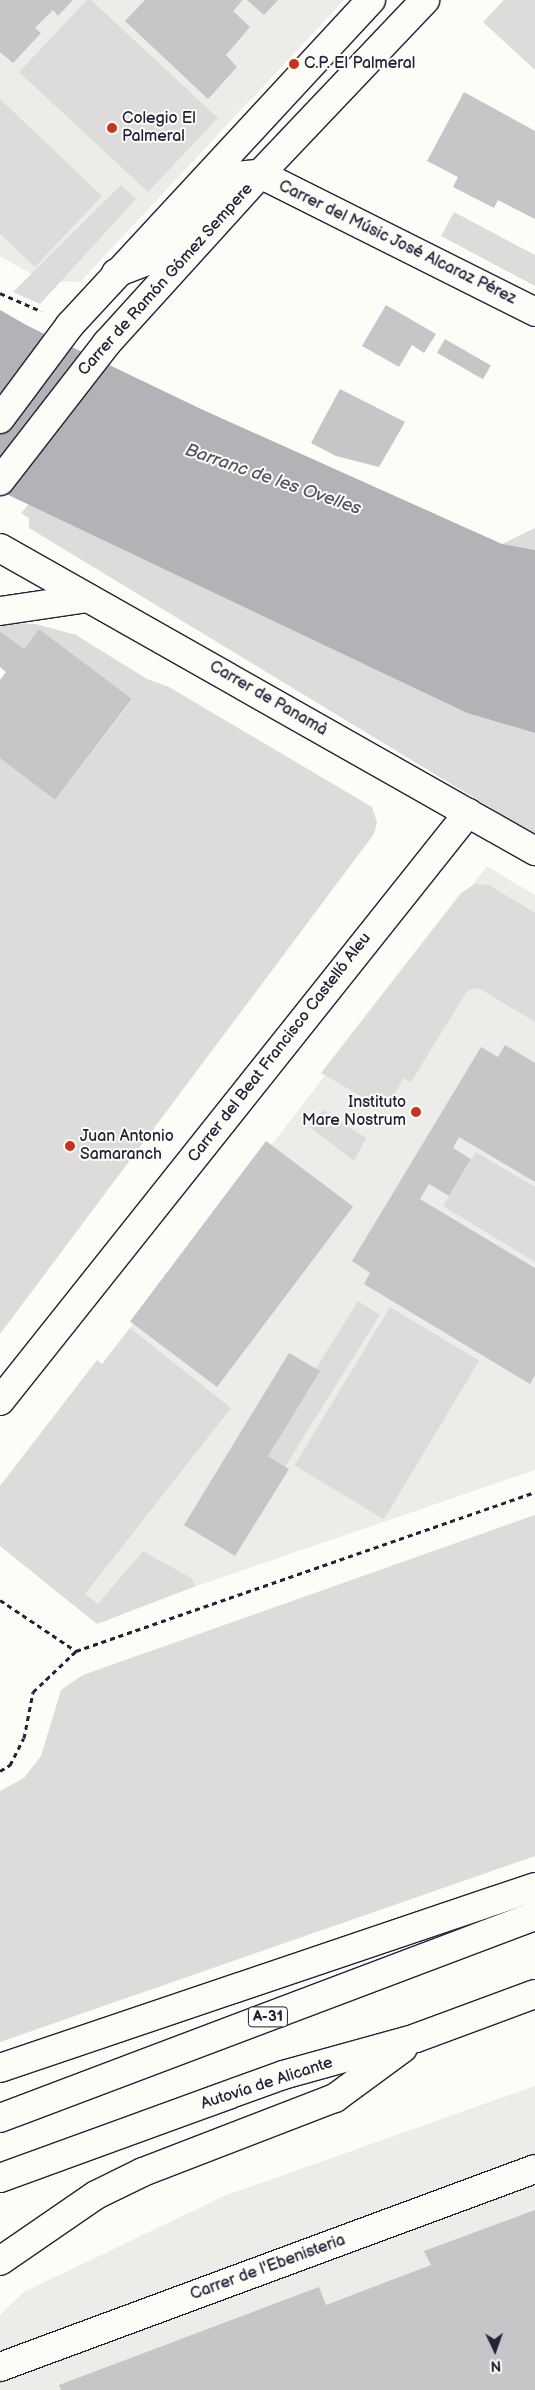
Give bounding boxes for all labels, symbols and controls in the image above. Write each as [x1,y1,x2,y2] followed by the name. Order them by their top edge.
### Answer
[304,54,415,74] place label: C.P. El Palmeral
[288,58,300,70] marker: C.P. El Palmeral
[122,109,196,147] place label: Colegio El Palmeral
[106,122,118,134] marker: Colegio El Palmeral
[275,177,519,309] street label: Carrer del Músic José Alcaraz Pérez
[74,180,258,380] street label: Carrer de Ramón Gómez Sempere
[182,440,364,520] water label: Barranc de les Ovelles
[206,657,330,741] street label: Carrer de Panamà
[184,929,376,1167] street label: Carrer del Beat Francisco Castelló Aleu
[302,1093,406,1131] place label: Instituto Mare Nostrum
[410,1106,422,1118] marker: Instituto Mare Nostrum
[80,1127,174,1165] place label: Juan Antonio Samaranch
[64,1140,76,1152] marker: Juan Antonio Samaranch
[247,2004,289,2030] road number: A-31
[199,2054,335,2114] street label: Autovía de Alicante
[188,2231,348,2305] street label: Carrer de l'Ebenisteria
[470,2325,520,2375] north arrow
[490,2357,502,2374] text: N

